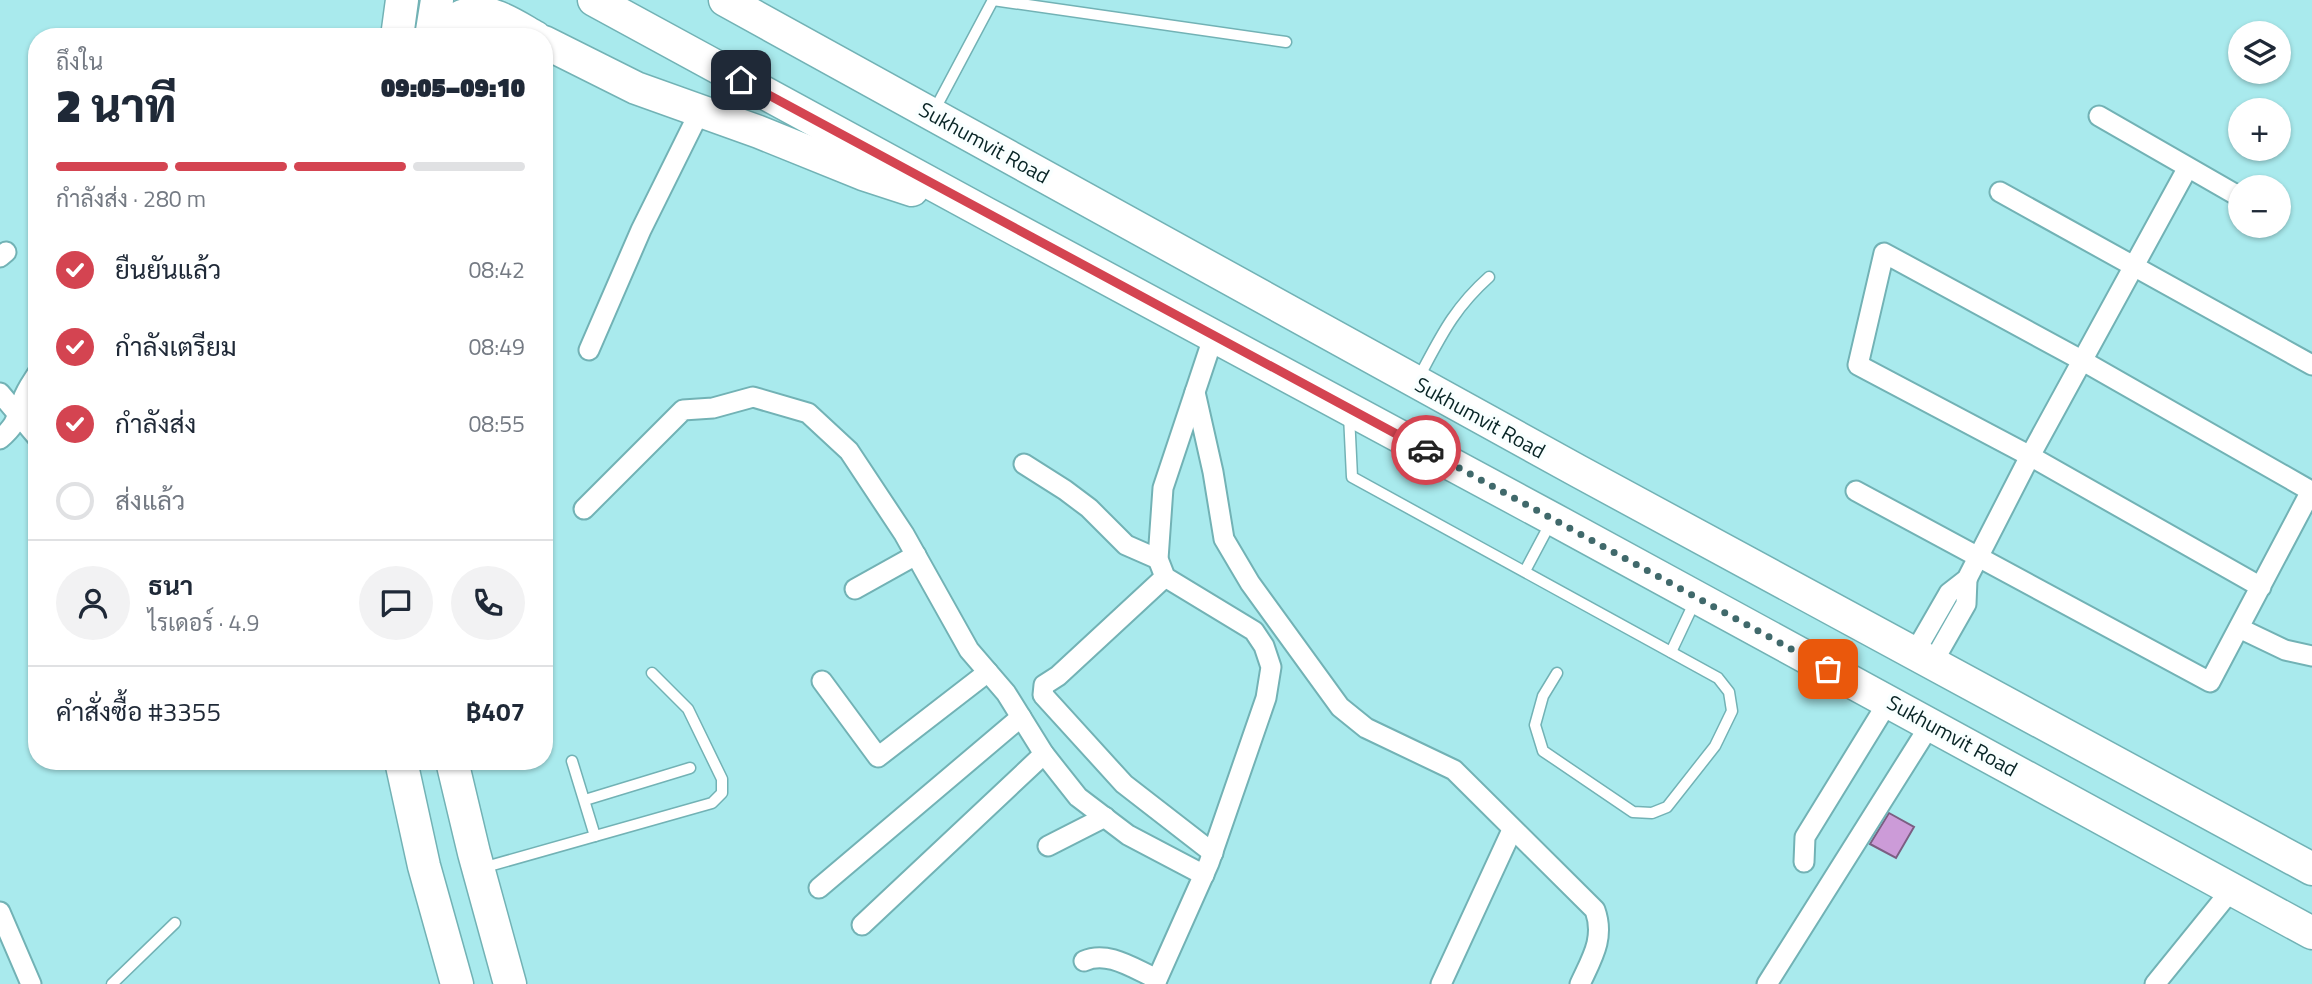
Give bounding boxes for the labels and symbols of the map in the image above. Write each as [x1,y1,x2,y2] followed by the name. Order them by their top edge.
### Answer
[711,50,771,110] pin
[913,93,1055,191] street label: Sukhumvit Road
[1409,368,1551,466] street label: Sukhumvit Road
[1391,415,1461,485] courier
[1798,639,1858,699] pin
[1881,686,2023,784] street label: Sukhumvit Road

